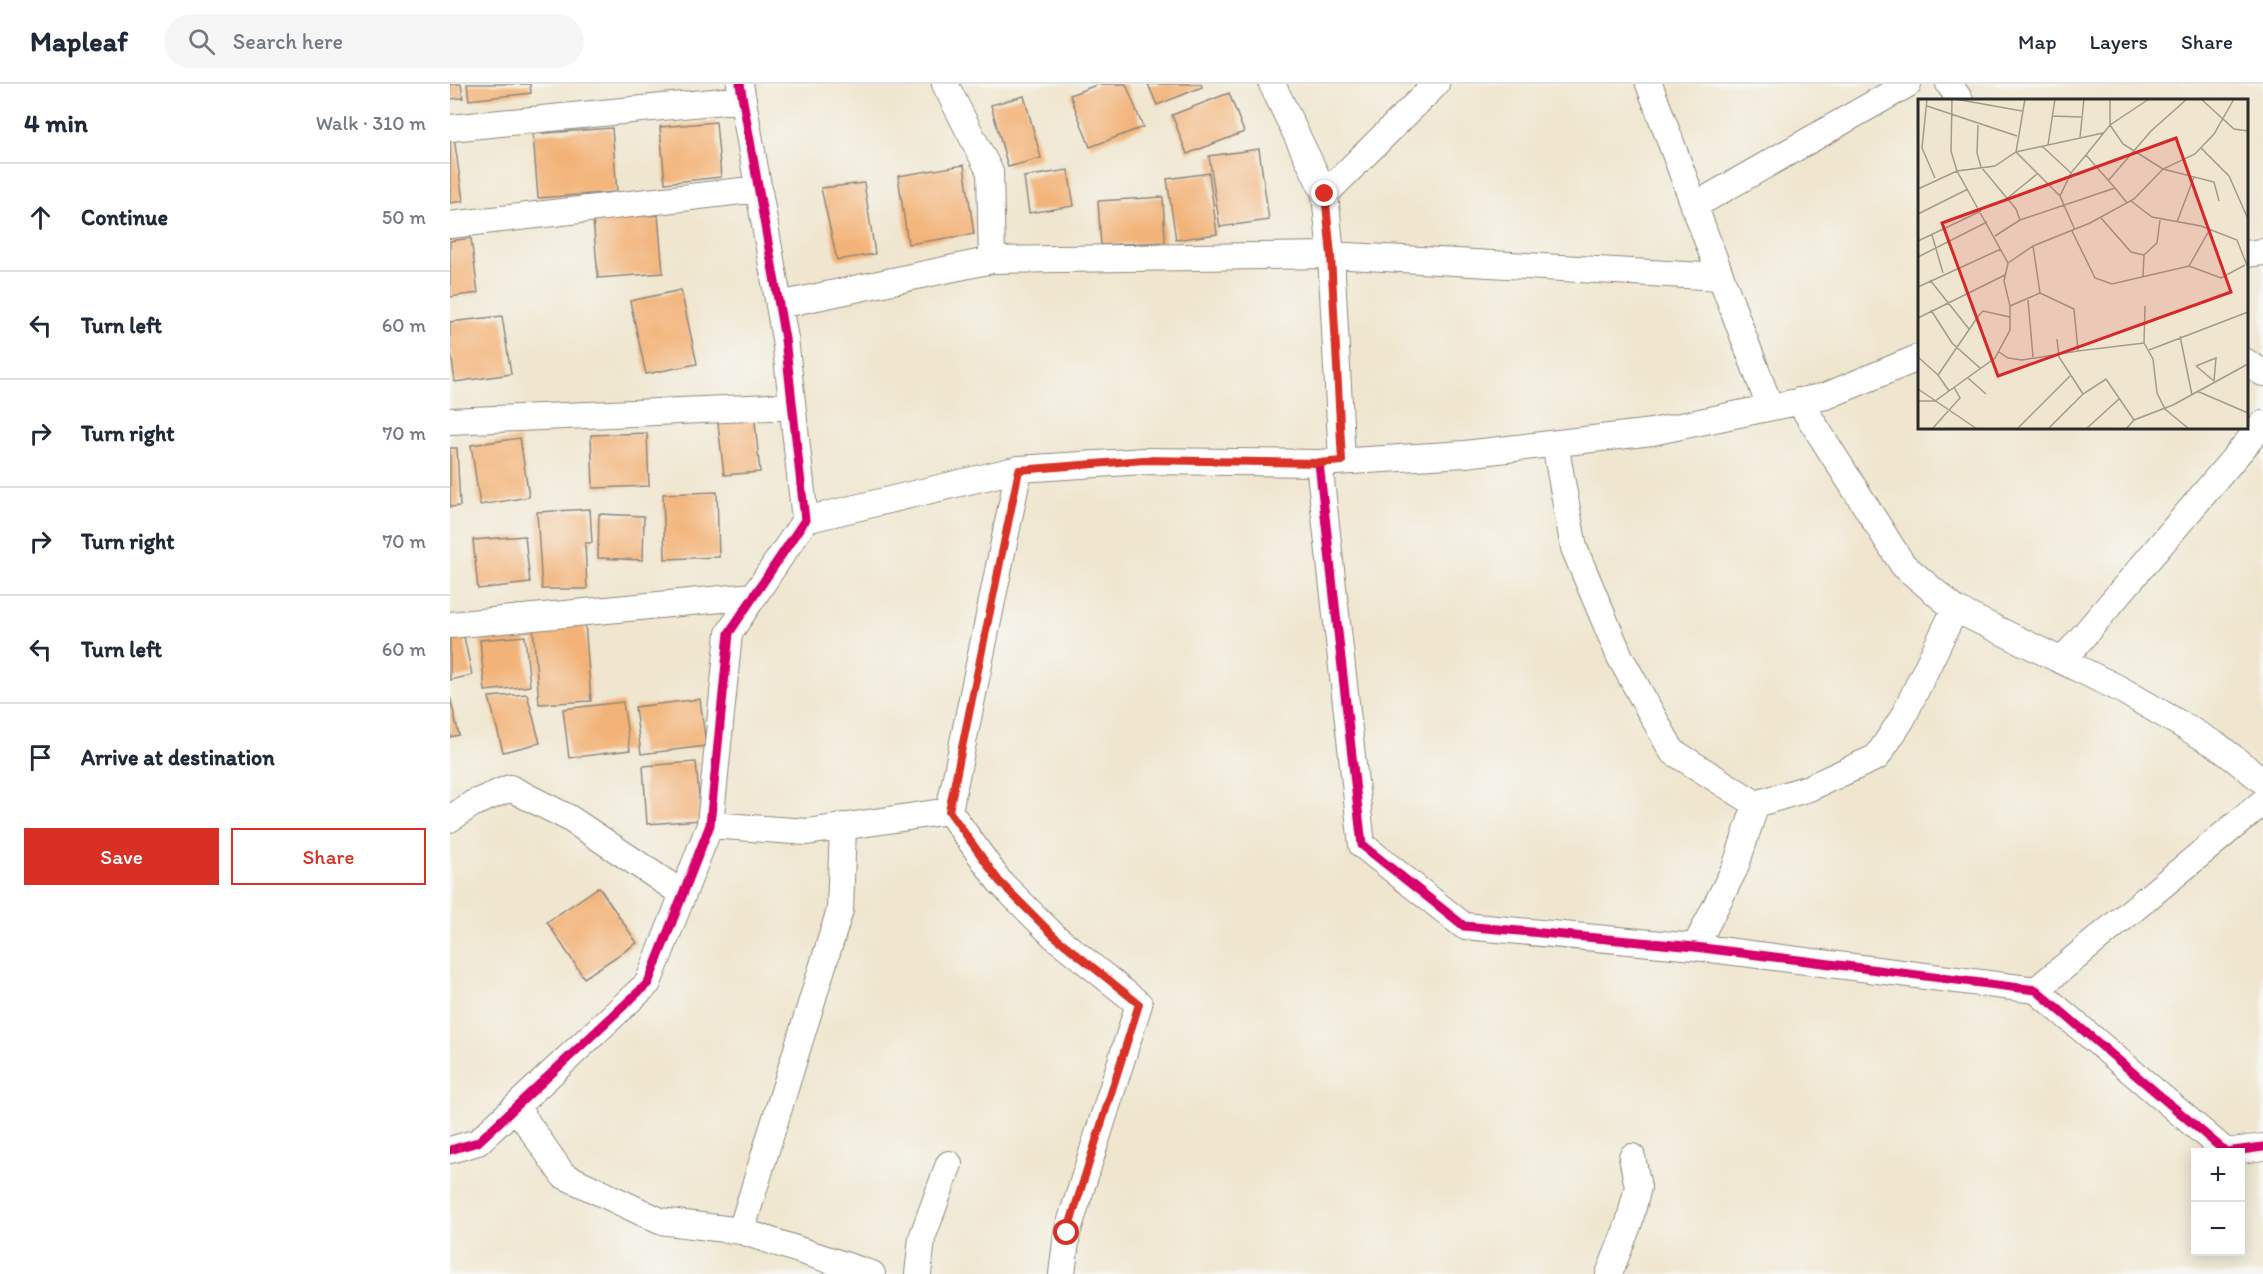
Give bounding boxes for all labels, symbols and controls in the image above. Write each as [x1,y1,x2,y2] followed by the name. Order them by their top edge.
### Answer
[164,14,584,68] search box
[30,24,128,58] text: Mapleaf
[185,25,218,58] icon: search
[233,28,343,55] text: Search here
[2018,29,2057,54] text: Map
[2090,29,2148,54] text: Layers
[2181,29,2233,54] text: Share
[1918,99,2248,429] inset map
[24,107,88,139] text: 4 min
[316,111,426,135] text: Walk · 310 m
[1311,180,1337,206] route end
[24,201,57,234] icon: ahead
[81,204,168,231] text: Continue
[382,205,426,229] text: 50 m
[24,309,57,342] icon: left
[81,312,162,339] text: Turn left
[382,313,426,337] text: 60 m
[24,417,57,450] icon: right
[81,420,175,447] text: Turn right
[382,421,426,445] text: 70 m
[24,525,57,558] icon: right
[81,528,175,555] text: Turn right
[382,529,426,553] text: 70 m
[24,633,57,666] icon: left
[81,636,162,663] text: Turn left
[382,637,426,661] text: 60 m
[24,741,57,774] icon: arrive
[81,744,275,771] text: Arrive at destination
[24,828,219,885] button: Save
[231,828,426,885] button: Share
[2191,1148,2245,1256] map controls
[2191,1148,2245,1202] button: +
[2191,1202,2245,1256] button: −
[1053,1219,1079,1245] route start

